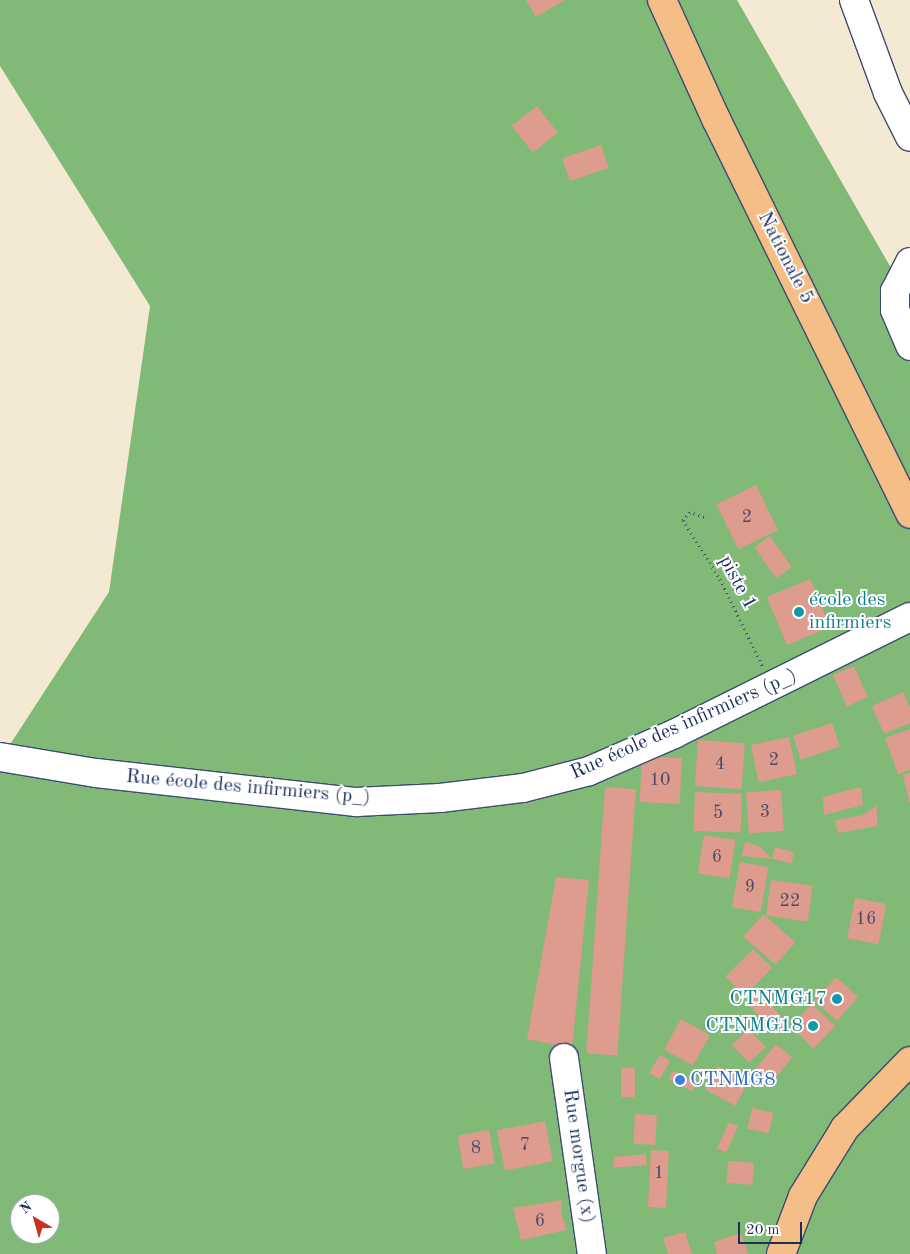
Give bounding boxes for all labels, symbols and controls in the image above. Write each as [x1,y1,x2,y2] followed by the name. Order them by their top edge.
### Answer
[752,208,818,308] street label: Nationale 5
[742,506,752,528] house number: 2
[713,552,761,614] street label: piste 1
[809,588,891,635] place label: école des infirmiers
[793,606,805,618] marker: école des infirmiers
[567,664,801,786] street label: Rue école des infirmiers (p_)
[769,749,779,771] house number: 2
[715,753,725,775] house number: 4
[125,765,371,811] street label: Rue école des infirmiers (p_)
[650,769,670,791] house number: 10
[760,801,770,823] house number: 3
[713,802,723,824] house number: 5
[712,846,722,868] house number: 6
[745,876,755,898] house number: 9
[780,890,800,912] house number: 22
[856,908,876,930] house number: 16
[730,987,827,1011] place label: CTNMG17
[831,993,843,1005] marker: CTNMG17
[706,1014,803,1038] place label: CTNMG18
[807,1020,819,1032] marker: CTNMG18
[690,1068,776,1092] place label: CTNMG8
[674,1074,686,1086] marker: CTNMG8
[557,1087,599,1225] street label: Rue morgue (x)
[520,1134,530,1156] house number: 7
[471,1137,481,1159] house number: 8
[654,1162,664,1184] house number: 1
[10,1194,60,1244] north arrow
[18,1199,35,1217] text: N
[535,1210,545,1232] house number: 6
[740,1212,804,1244] scale bar
[746,1223,780,1238] text: 20 m

